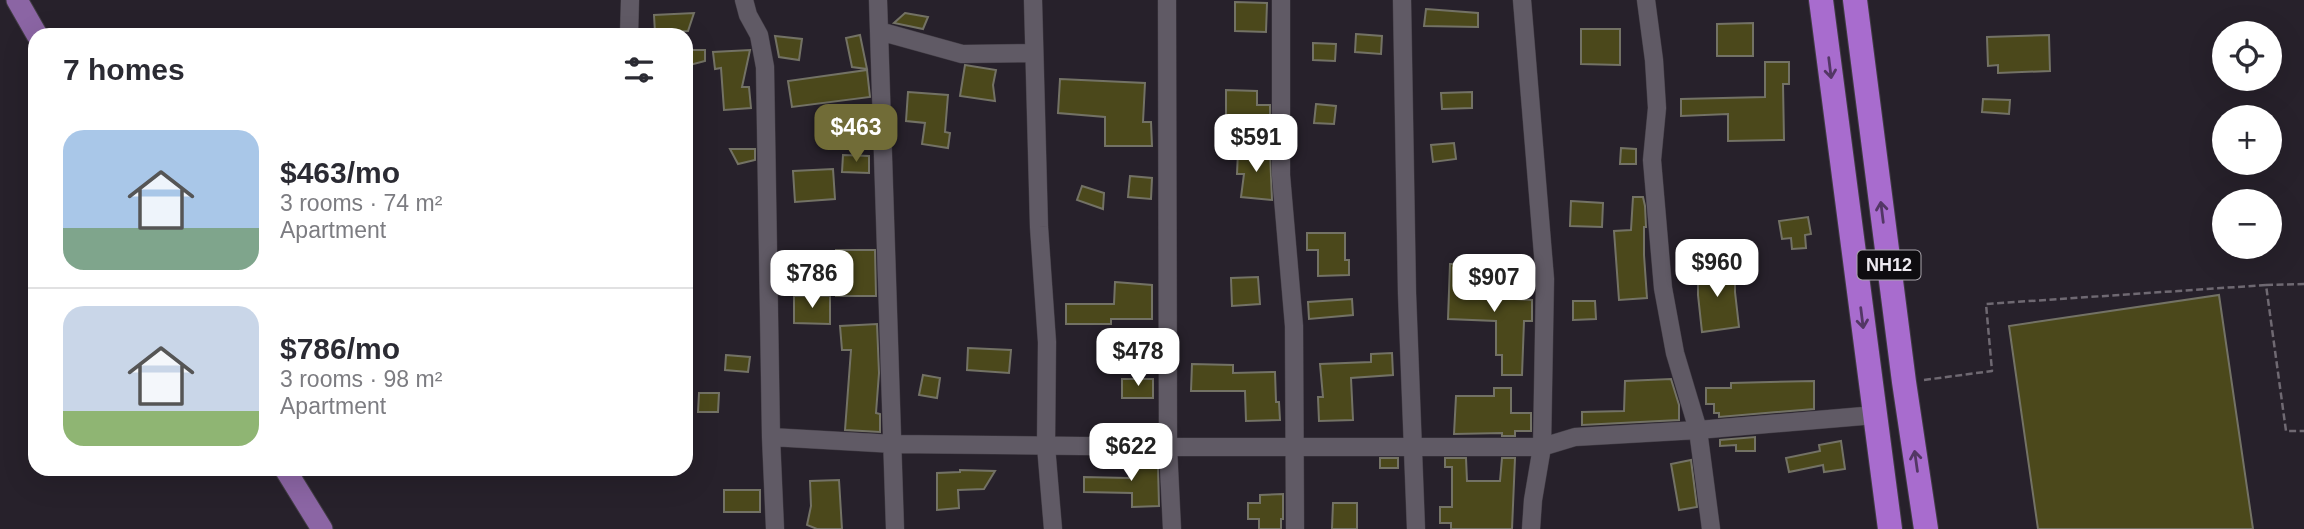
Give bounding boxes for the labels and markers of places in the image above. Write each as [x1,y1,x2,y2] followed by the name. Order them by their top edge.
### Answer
[815,104,897,164] pin: $463
[1215,114,1297,174] pin: $591
[1676,240,1758,299] pin: $960
[771,250,853,310] pin: $786
[1453,254,1535,314] pin: $907
[1097,328,1179,388] pin: $478
[1090,424,1172,483] pin: $622

